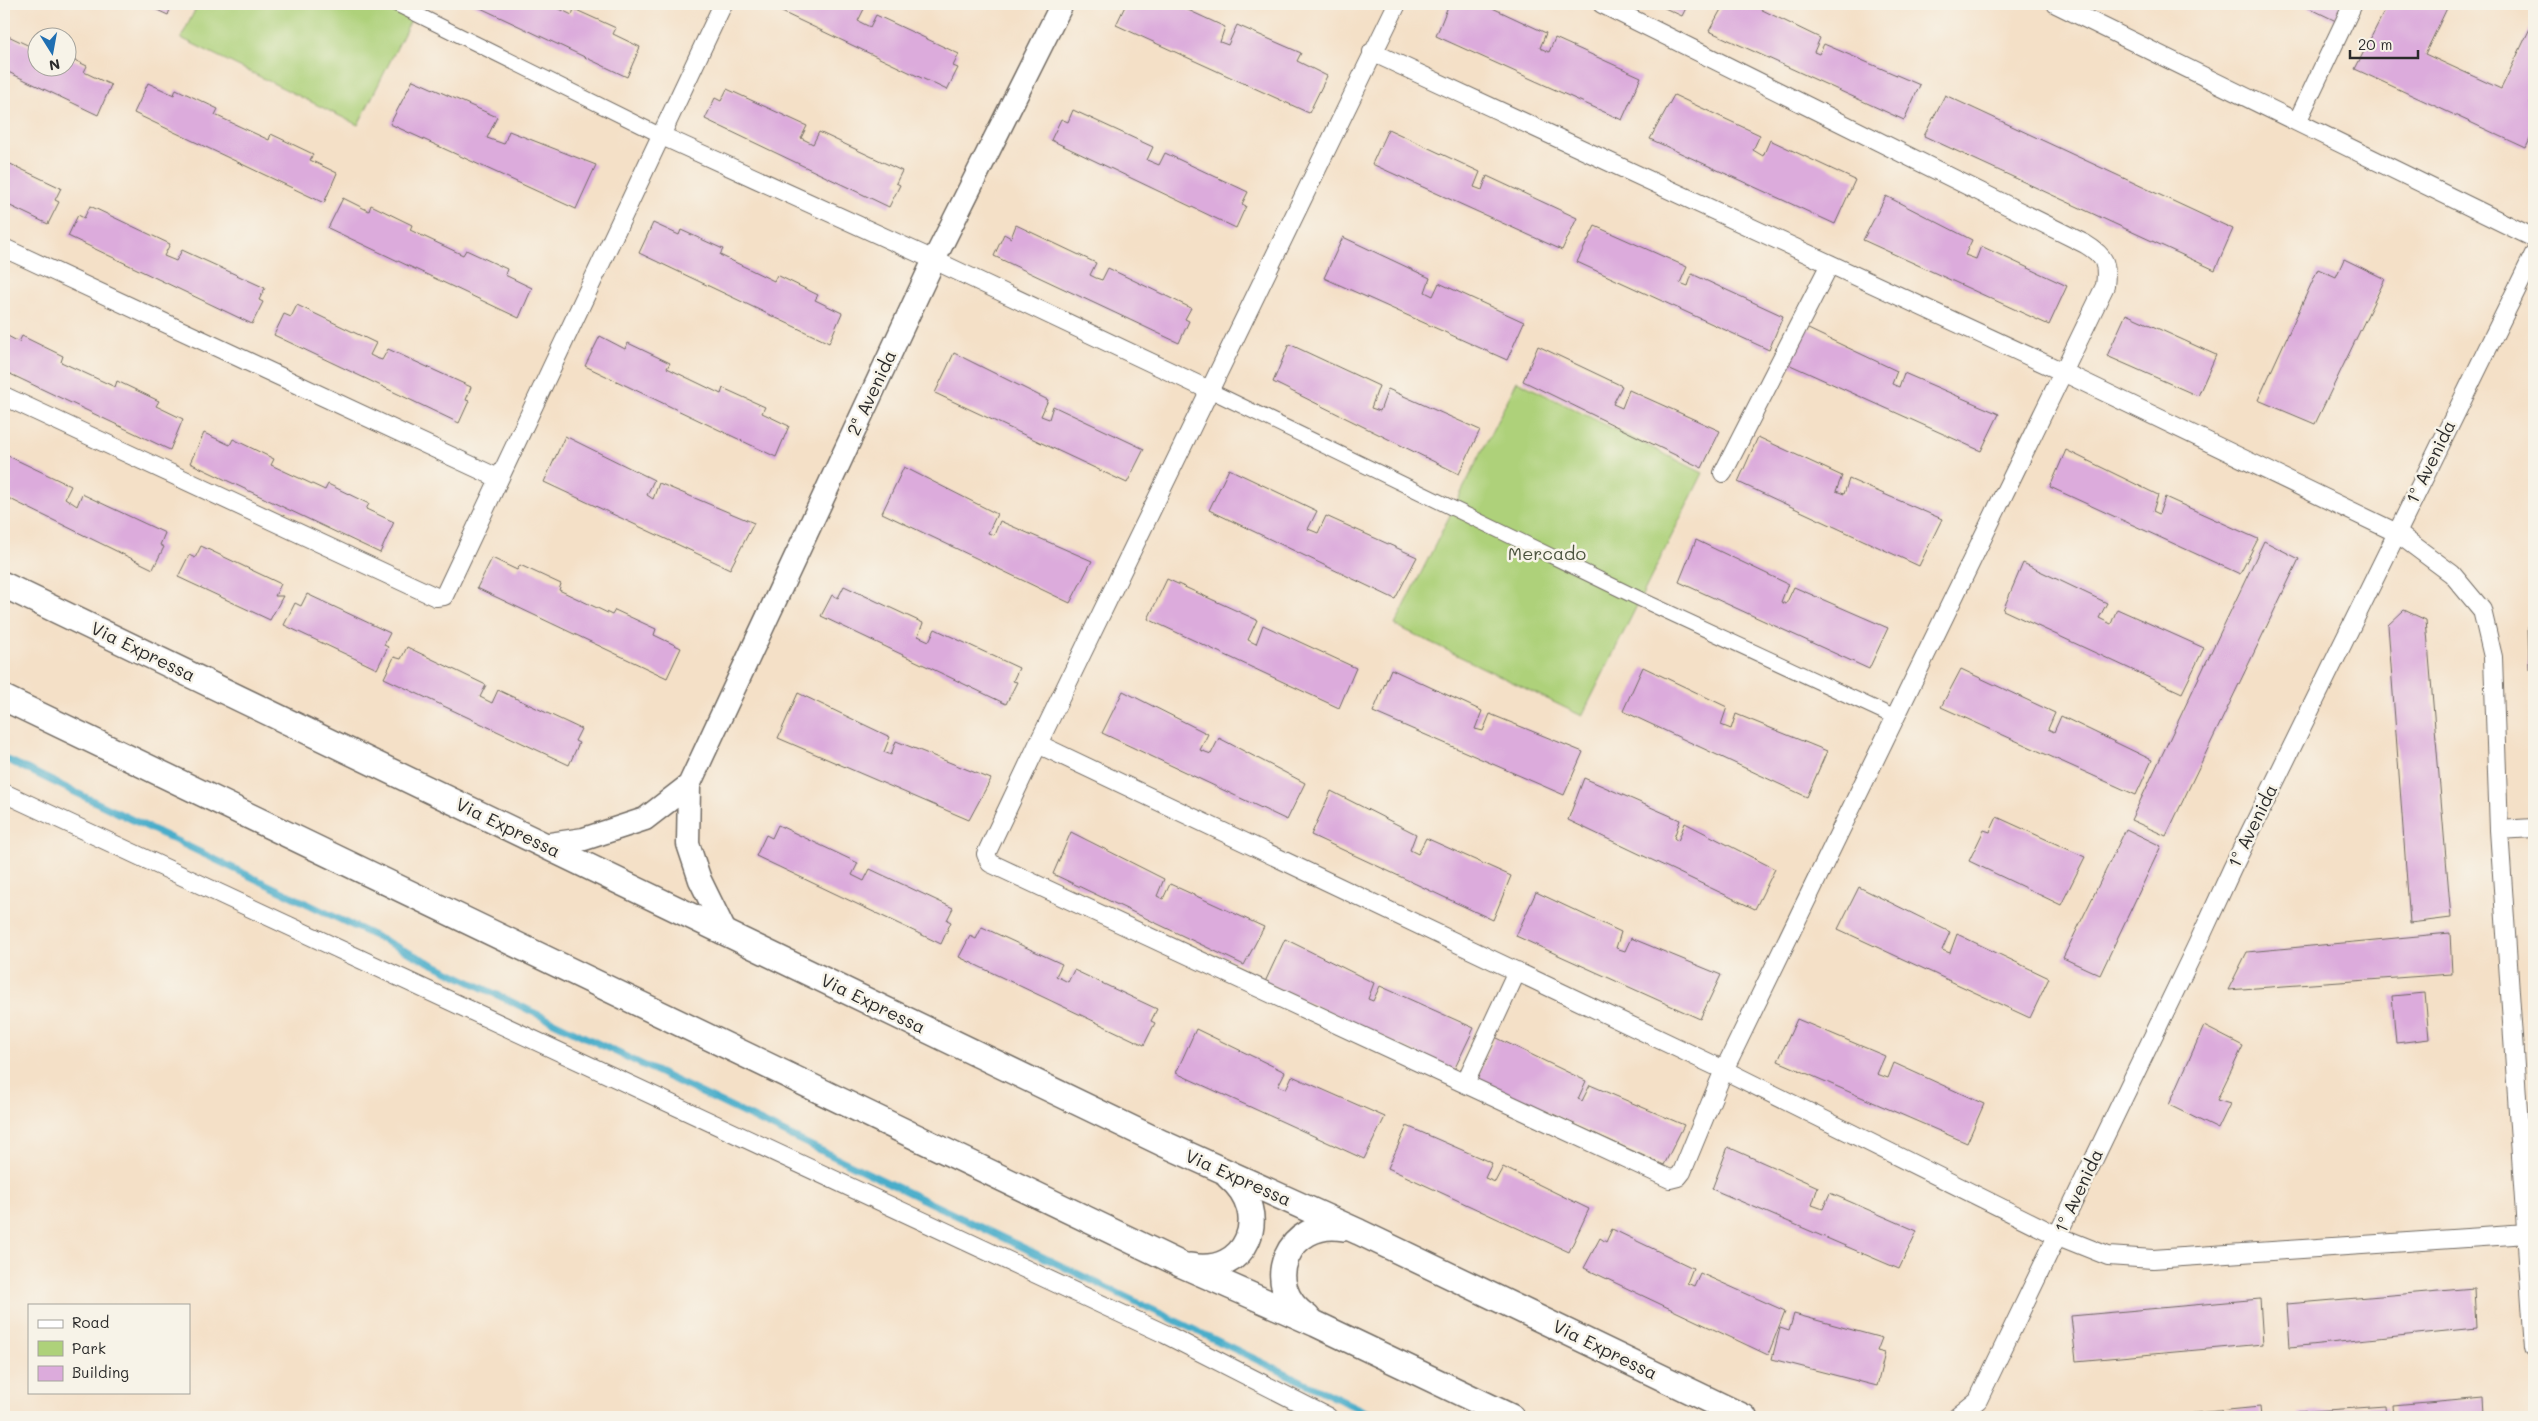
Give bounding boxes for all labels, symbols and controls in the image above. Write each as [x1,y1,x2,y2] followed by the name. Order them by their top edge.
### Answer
[28,28,78,78] north arrow
[2350,28,2418,60] scale bar
[2358,34,2392,54] text: 20 m
[48,55,62,76] text: N
[841,346,901,439] street label: 2ª Avenida
[2400,416,2461,507] street label: 1º Avenida
[1508,541,1587,565] park label: Mercado
[87,615,200,687] street label: Via Expressa
[2222,780,2283,871] street label: 1º Avenida
[452,791,565,863] street label: Via Expressa
[817,967,930,1039] street label: Via Expressa
[1182,1143,1295,1211] street label: Via Expressa
[2048,1145,2108,1236] street label: 1º Avenida
[28,1304,190,1394] legend
[72,1312,109,1332] text: Road
[1549,1313,1662,1385] street label: Via Expressa
[72,1338,106,1358] text: Park
[72,1362,129,1382] text: Building

